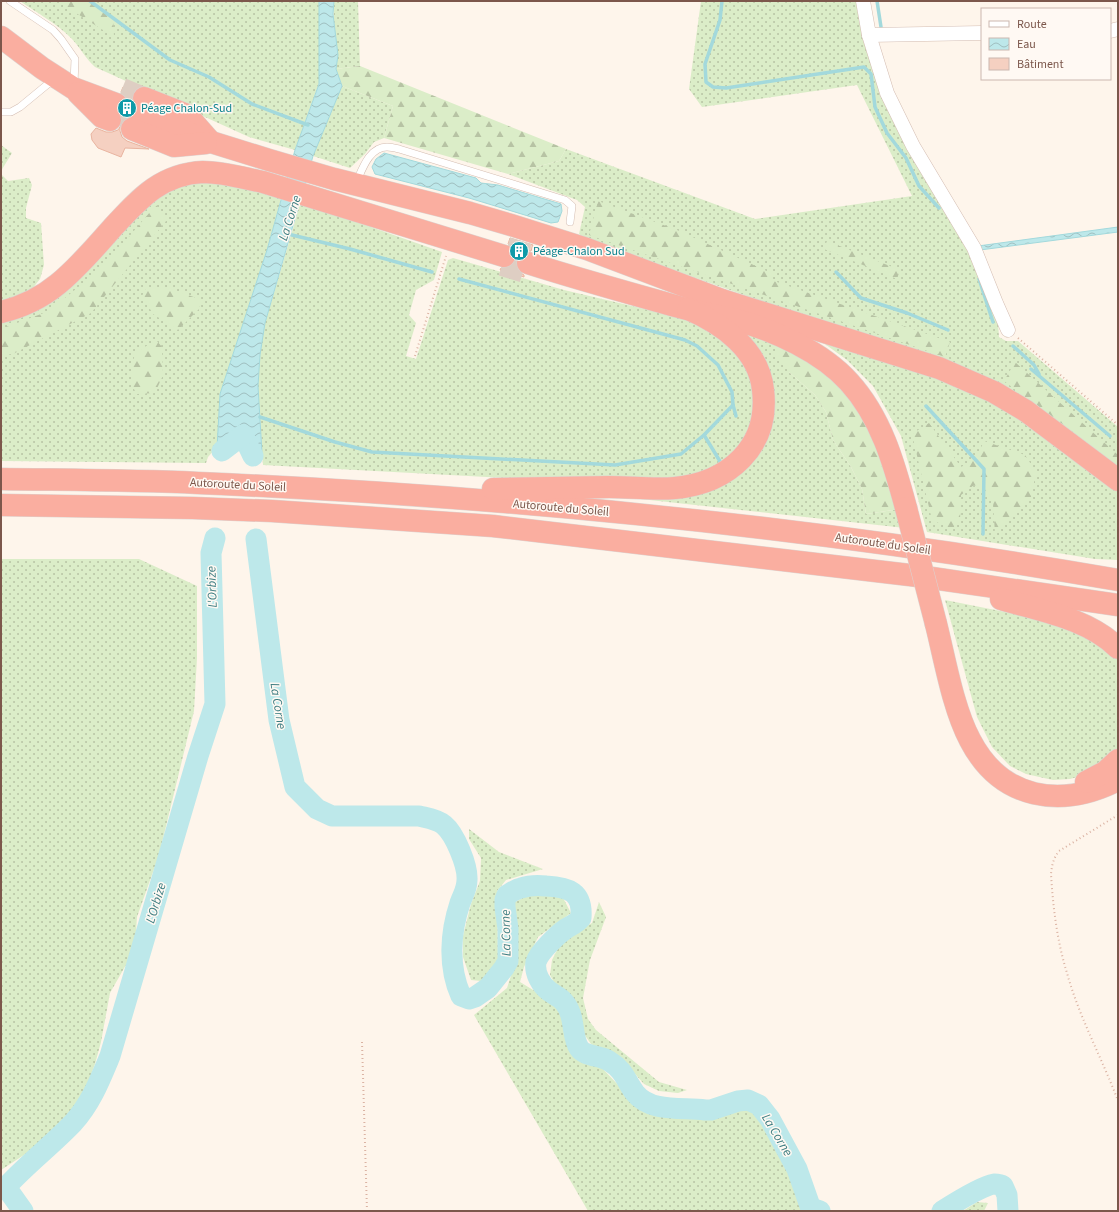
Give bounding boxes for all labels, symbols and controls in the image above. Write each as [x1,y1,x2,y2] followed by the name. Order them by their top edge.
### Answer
[981,8,1111,80] legend
[1017,16,1047,33] text: Route
[1017,36,1036,53] text: Eau
[1017,56,1063,73] text: Bâtiment
[116,97,138,119] building icon: Péage Chalon-Sud
[141,100,232,117] place label: Péage Chalon-Sud
[274,193,306,243] water label: La Corne
[508,240,530,262] building icon: Péage-Chalon Sud
[533,243,625,260] place label: Péage-Chalon Sud
[190,474,286,496] street label: Autoroute du Soleil
[512,495,610,521] street label: Autoroute du Soleil
[834,529,932,559] street label: Autoroute du Soleil
[202,566,222,608] water label: L'Orbize
[265,682,291,730] water label: La Corne
[141,881,171,925] water label: L'Orbize
[497,909,515,957] water label: La Corne
[757,1110,797,1160] water label: La Corne

